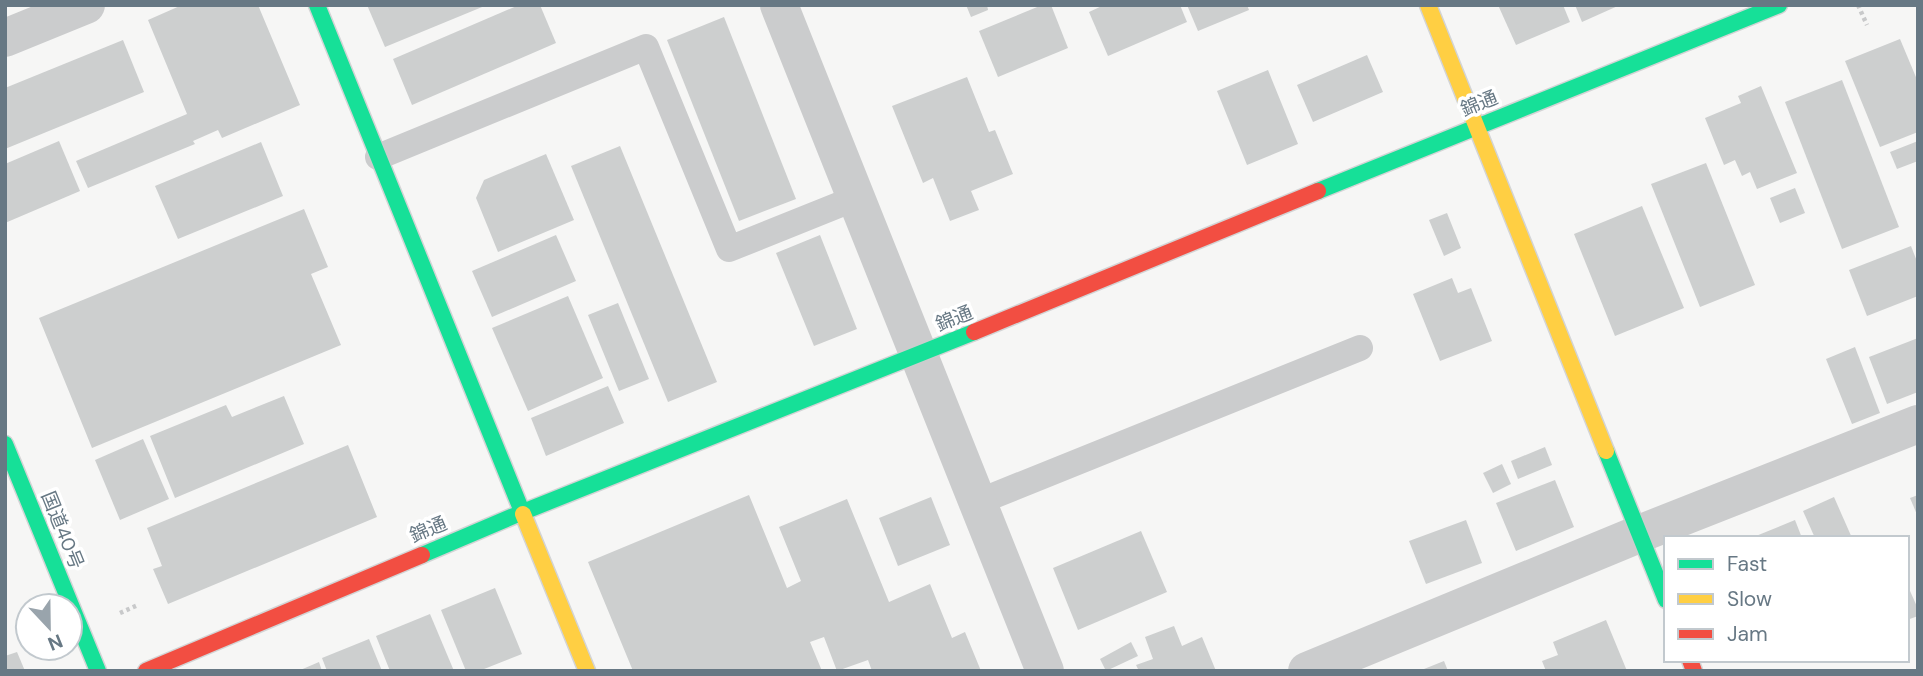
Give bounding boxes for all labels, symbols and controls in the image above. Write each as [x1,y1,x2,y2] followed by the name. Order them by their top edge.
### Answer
[1457,85,1501,122] street label: 錦通
[932,300,976,337] street label: 錦通
[36,488,89,573] street label: 国道40号
[406,511,451,548] street label: 錦通
[1664,536,1909,662] legend
[1727,550,1767,578] text: Fast
[1727,585,1772,613] text: Slow
[14,592,84,662] north arrow
[1727,620,1768,648] text: Jam
[44,628,66,656] text: N

